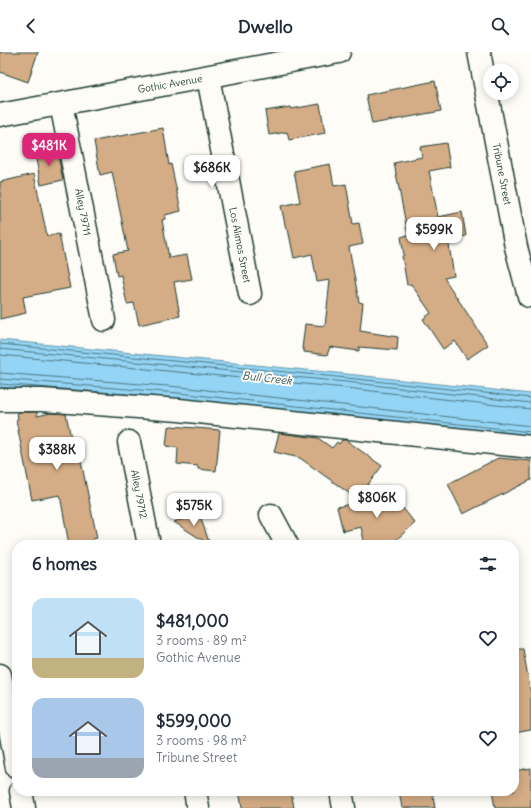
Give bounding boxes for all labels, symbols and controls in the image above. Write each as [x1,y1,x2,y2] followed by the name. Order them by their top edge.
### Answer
[20,15,42,37] icon: back
[238,15,293,38] text: Dwello
[489,15,511,37] icon: search
[483,64,519,100] map controls
[483,64,519,100] button: locate
[137,72,203,96] street label: Gothic Avenue
[21,133,77,167] pin: $481K
[31,137,67,154] text: $481K
[490,142,514,207] street label: Tribune Street
[184,155,240,189] pin: $686K
[193,159,231,176] text: $686K
[72,187,94,237] street label: Alley 79711
[226,206,254,285] street label: Los Alimos Street
[406,217,462,251] pin: $599K
[415,221,453,238] text: $599K
[241,368,294,388] water label: Bull Creek
[29,437,85,471] pin: $388K
[38,441,76,458] text: $388K
[128,469,150,520] street label: Alley 79712
[349,485,405,519] pin: $806K
[358,489,396,506] text: $806K
[166,493,222,527] pin: $575K
[176,497,212,514] text: $575K
[32,553,97,575] text: 6 homes
[477,553,499,575] icon: filters
[156,610,229,632] text: $481,000
[64,614,112,662] icon: home
[477,627,499,649] icon: heart
[156,632,247,649] text: 3 rooms · 89 m²
[156,649,241,666] text: Gothic Avenue
[156,710,232,732] text: $599,000
[64,714,112,762] icon: home
[477,727,499,749] icon: heart
[156,732,247,749] text: 3 rooms · 98 m²
[156,749,237,766] text: Tribune Street

